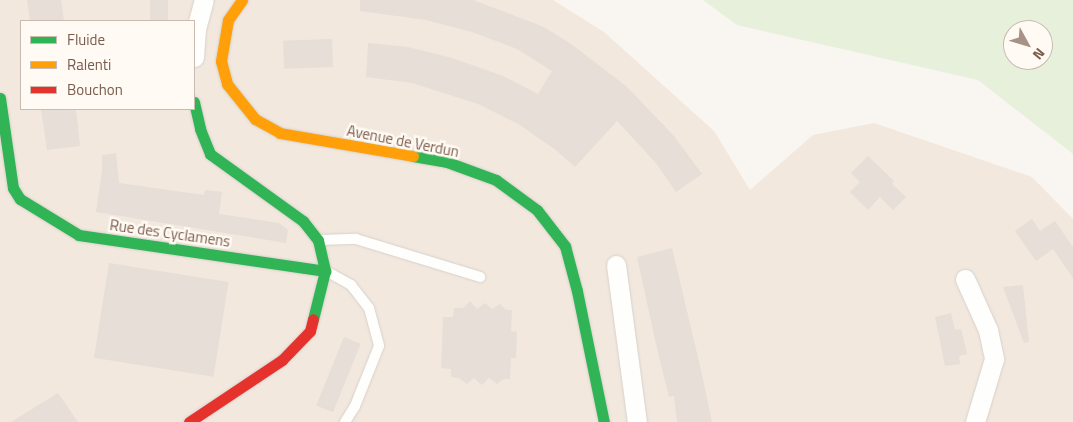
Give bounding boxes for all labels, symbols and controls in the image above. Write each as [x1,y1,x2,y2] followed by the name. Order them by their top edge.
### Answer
[20,20,195,110] legend
[1003,20,1053,70] north arrow
[67,28,105,51] text: Fluide
[1028,44,1050,64] text: N
[67,53,111,76] text: Ralenti
[67,78,123,101] text: Bouchon
[345,121,461,161] street label: Avenue de Verdun
[109,216,231,250] street label: Rue des Cyclamens

